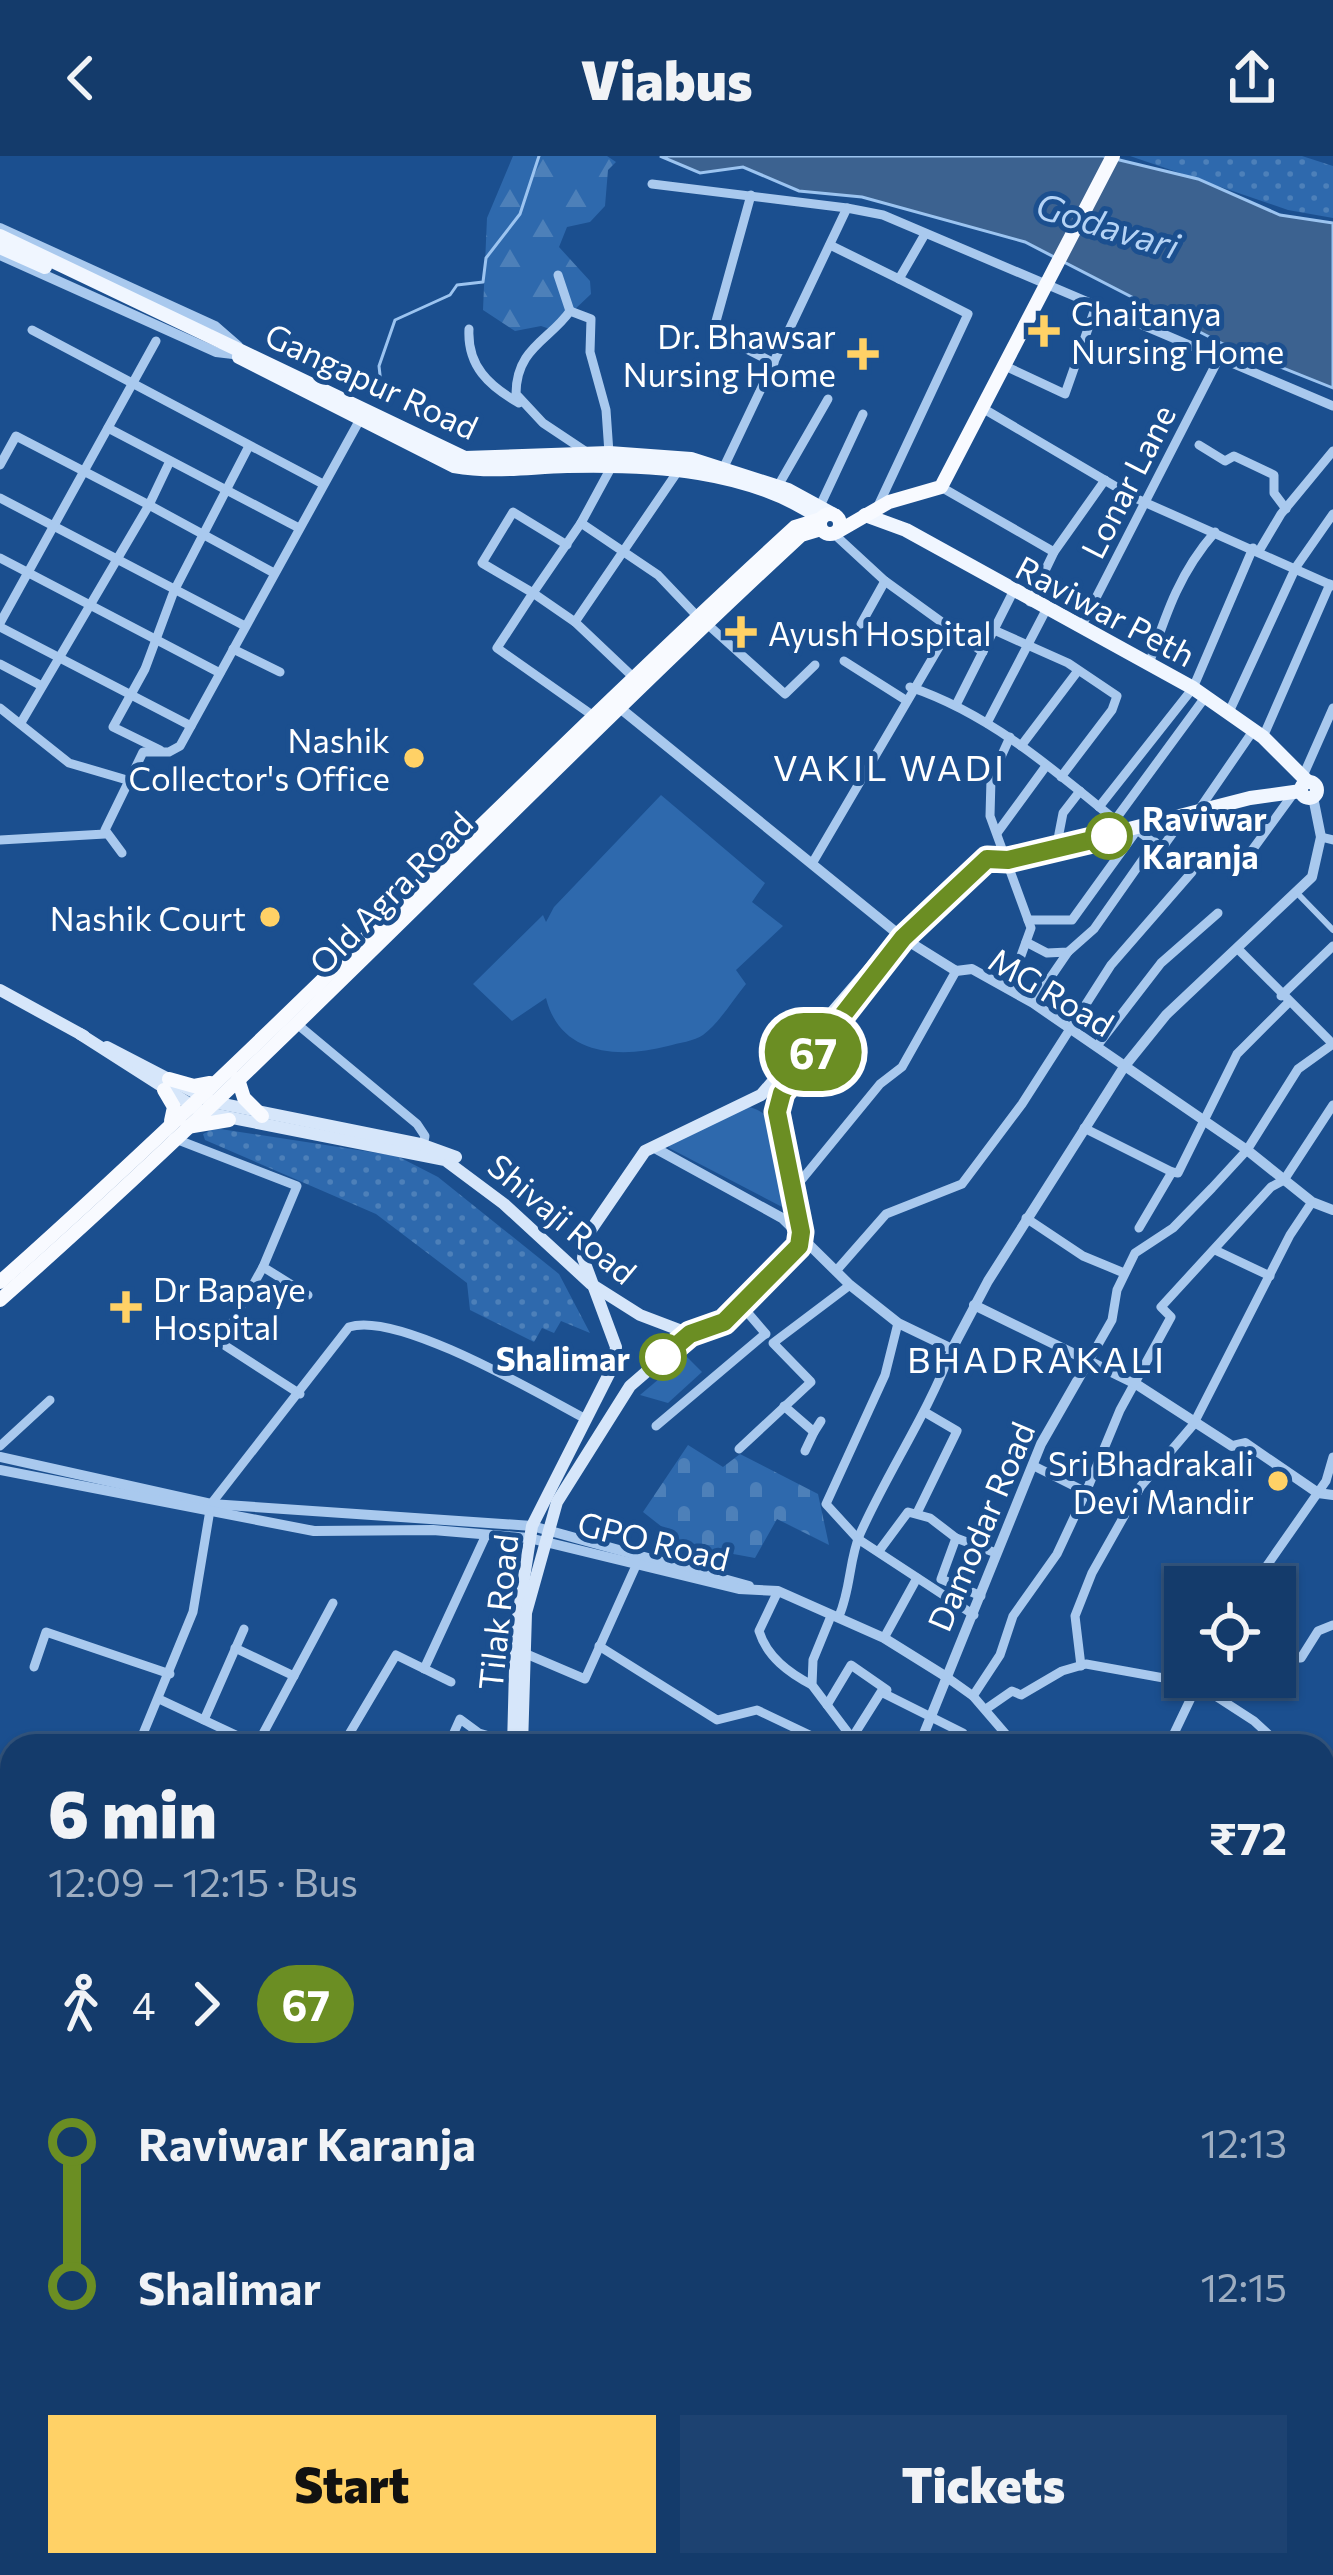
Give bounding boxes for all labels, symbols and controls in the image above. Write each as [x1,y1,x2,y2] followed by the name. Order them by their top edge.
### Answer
[48,45,114,111] icon: back
[581,45,752,111] text: Viabus
[1219,45,1285,111] icon: share
[1031,181,1187,267] water label: Godavari
[1071,292,1284,371] place label: Chaitanya Nursing Home
[259,313,485,447] street label: Gangapur Road
[623,315,836,394] place label: Dr. Bhawsar Nursing Home
[1028,315,1060,347] marker: Chaitanya Nursing Home
[847,338,879,370] marker: Dr. Bhawsar Nursing Home
[1071,397,1183,565] street label: Lonar Lane
[1009,546,1203,674] street label: Raviwar Peth
[768,612,992,653] place label: Ayush Hospital
[725,616,757,648] marker: Ayush Hospital
[129,719,390,798] place label: Nashik Collector's Office
[773,744,1007,788] district label: VAKIL WADI
[401,745,427,771] marker: Nashik Collector's Office
[1142,797,1267,876] place label: Raviwar Karanja
[300,802,480,982] street label: Old Agra Road
[1087,814,1131,858] marker: Raviwar Karanja
[50,897,246,938] place label: Nashik Court
[257,904,283,930] marker: Nashik Court
[982,938,1122,1044] street label: MG Road
[759,1013,867,1091] line badge: 67
[789,1026,837,1078] text: 67
[481,1144,645,1292] street label: Shivaji Road
[153,1268,306,1347] place label: Dr Bapaye Hospital
[110,1291,142,1323] marker: Dr Bapaye Hospital
[641,1335,685,1379] marker: Shalimar
[907,1336,1167,1380] district label: BHADRAKALI
[496,1337,630,1378] place label: Shalimar
[918,1415,1042,1637] street label: Damodar Road
[1048,1442,1254,1521] place label: Sri Bhadrakali Devi Mandir
[1265,1468,1291,1494] marker: Sri Bhadrakali Devi Mandir
[574,1501,734,1579] street label: GPO Road
[468,1532,526,1692] street label: Tilak Road
[1164,1566,1296,1698] map controls
[1164,1566,1296,1698] button: locate
[48,1771,217,1852] text: 6 min
[1209,1809,1287,1864] text: ₹72
[48,1857,358,1905] text: 12:09 – 12:15 · Bus
[48,1971,114,2037] icon: walk
[173,1971,239,2037] icon: forward
[281,1978,330,2030] text: 67
[132,1980,155,2028] text: 4
[138,2115,476,2170] text: Raviwar Karanja
[1201,2118,1287,2166] text: 12:13
[138,2259,321,2314] text: Shalimar
[1200,2262,1287,2310] text: 12:15
[48,2415,656,2553] button: Start
[680,2415,1287,2553] button: Tickets

